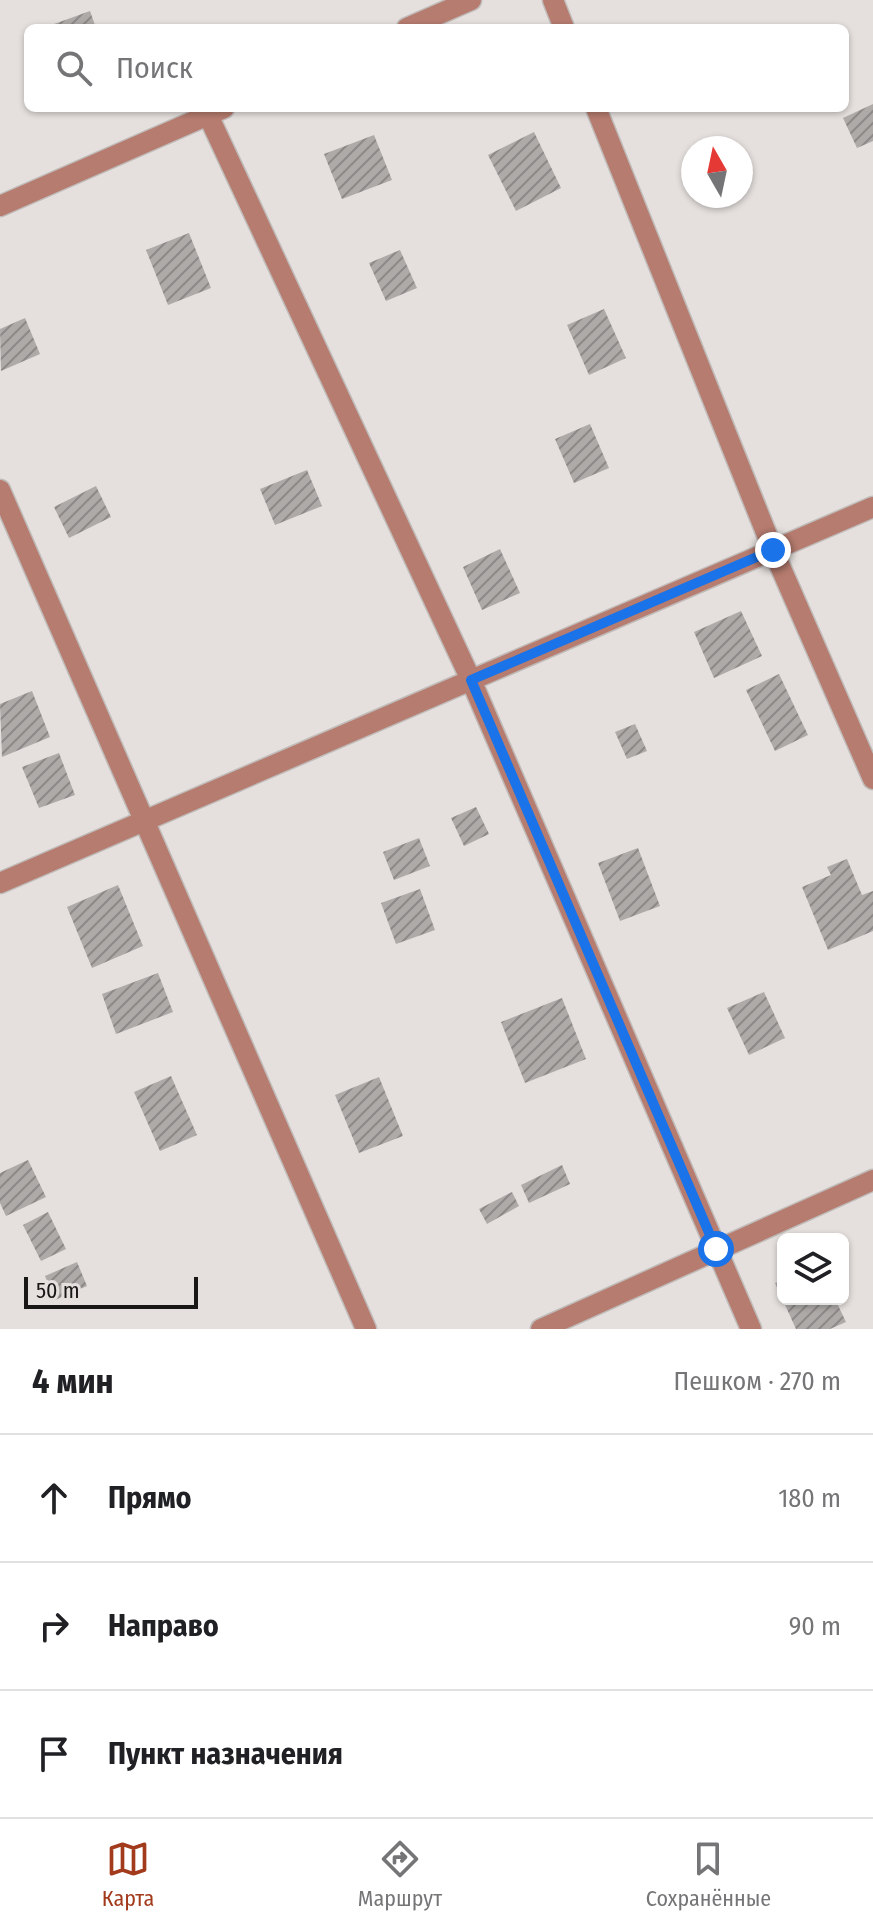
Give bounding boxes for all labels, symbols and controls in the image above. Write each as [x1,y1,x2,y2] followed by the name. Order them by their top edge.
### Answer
[24,24,849,112] search box
[52,46,96,90] icon: search
[116,50,193,86] text: Поиск
[681,136,753,208] north arrow
[755,532,791,568] route end
[698,1231,734,1267] route start
[777,1233,849,1305] map controls
[777,1233,849,1305] button: layers
[24,1273,198,1309] scale bar
[36,1277,80,1304] text: 50 m
[32,1361,114,1402] text: 4 мин
[674,1366,841,1397] text: Пешком · 270 m
[32,1476,76,1520] icon: ahead
[108,1480,192,1516] text: Прямо
[778,1483,841,1514] text: 180 m
[32,1604,76,1648] icon: right
[108,1608,219,1644] text: Направо
[789,1611,841,1642] text: 90 m
[32,1732,76,1776] icon: arrive
[108,1736,343,1772] text: Пункт назначения
[102,1837,154,1912] tab: Карта
[358,1837,442,1912] tab: Маршрут
[646,1837,771,1912] tab: Сохранённые

